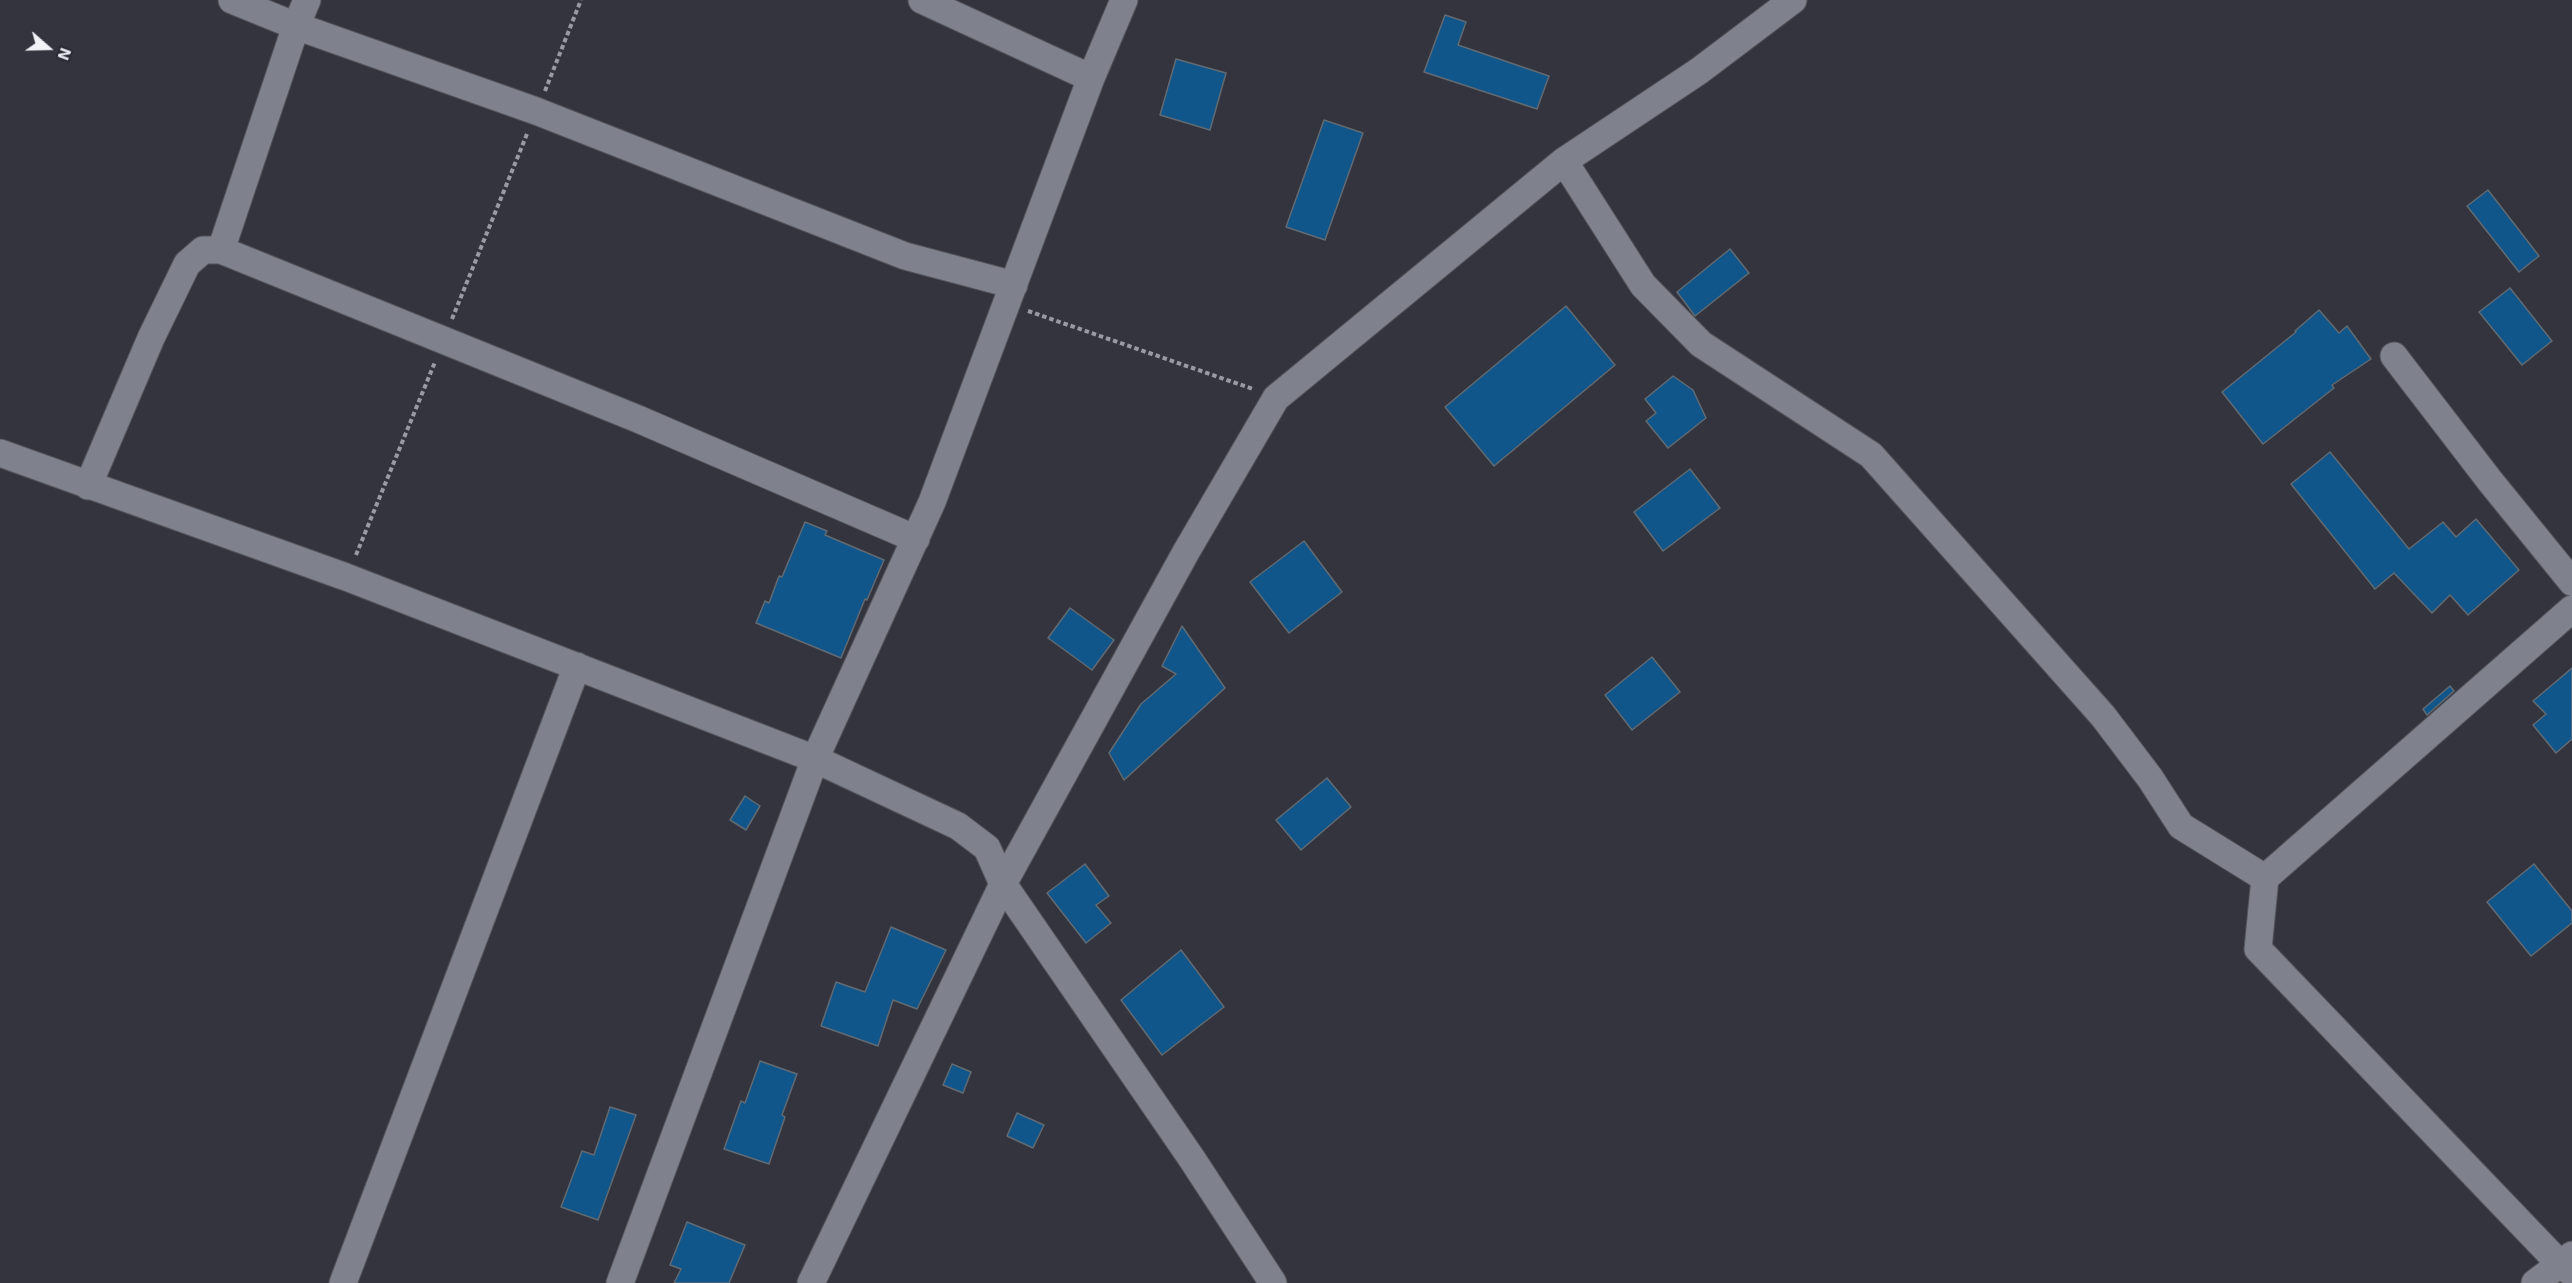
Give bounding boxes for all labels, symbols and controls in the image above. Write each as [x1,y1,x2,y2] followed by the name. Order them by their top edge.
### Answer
[18,18,78,78] north arrow
[54,46,76,63] text: N

